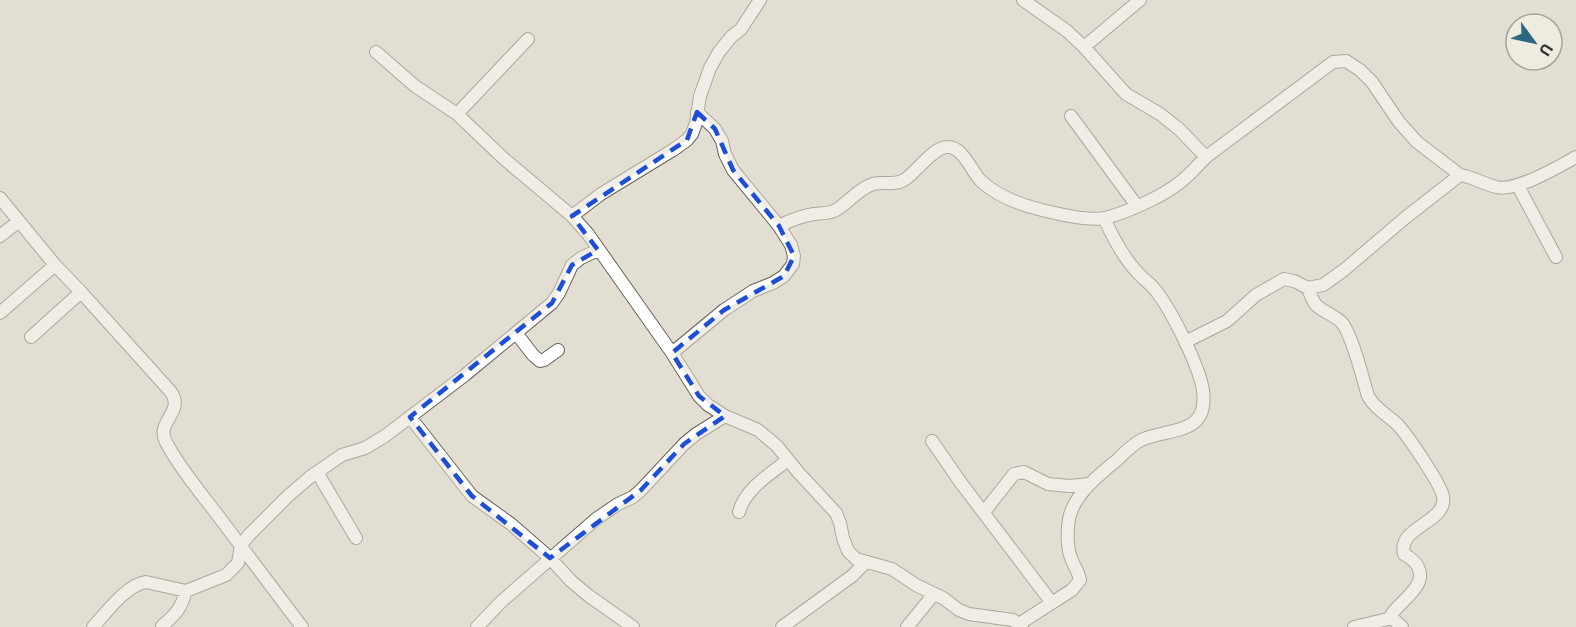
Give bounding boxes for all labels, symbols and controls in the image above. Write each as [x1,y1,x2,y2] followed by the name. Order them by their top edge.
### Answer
[1504,12,1564,72] north arrow
[1536,41,1558,60] text: U

